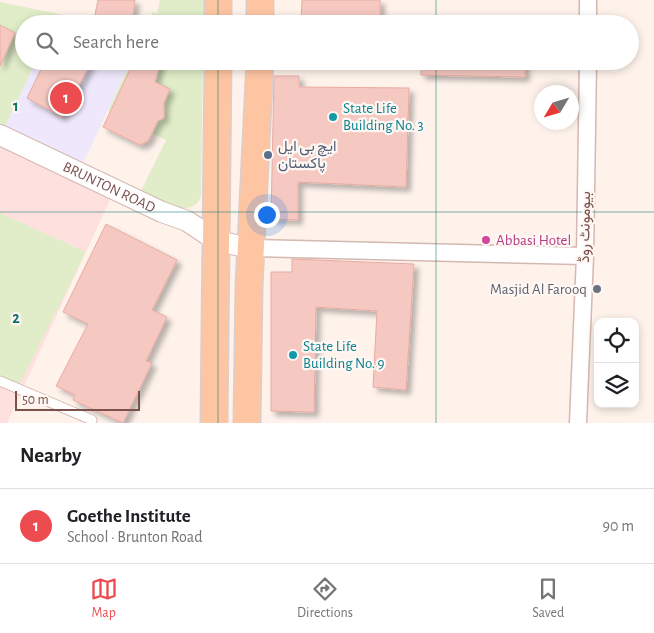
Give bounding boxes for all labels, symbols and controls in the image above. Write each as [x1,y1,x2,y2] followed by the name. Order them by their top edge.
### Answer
[15,15,639,70] search box
[33,29,61,57] icon: search
[73,33,159,52] text: Search here
[50,79,82,117] pin: 1
[534,85,579,130] north arrow
[13,98,19,114] text: 1
[343,101,424,133] place label: State Life Building No. 3
[327,111,339,123] marker: State Life Building No. 3
[278,139,337,173] place label: ایچ بی ایل پاکستان
[262,149,274,161] marker: ایچ بی ایل پاکستان
[61,159,158,215] street label: BRUNTON ROAD
[576,191,594,263] street label: بیومونٹ روڈ
[254,202,280,228] your location
[496,233,571,248] place label: Abbasi Hotel
[480,234,492,246] marker: Abbasi Hotel
[490,282,587,297] place label: Masjid Al Farooq
[591,283,603,295] marker: Masjid Al Farooq
[12,310,20,326] text: 2
[594,318,639,408] map controls
[594,318,639,363] button: locate
[303,339,385,371] place label: State Life Building No. 9
[287,349,299,361] marker: State Life Building No. 9
[594,363,639,408] button: layers
[15,388,140,411] scale bar
[22,393,49,407] text: 50 m
[20,445,81,466] text: Nearby
[67,507,191,526] text: Goethe Institute
[33,518,39,534] text: 1
[603,518,634,534] text: 90 m
[67,529,202,545] text: School · Brunton Road
[90,575,118,622] tab: Map
[297,575,353,622] tab: Directions
[532,575,564,622] tab: Saved

